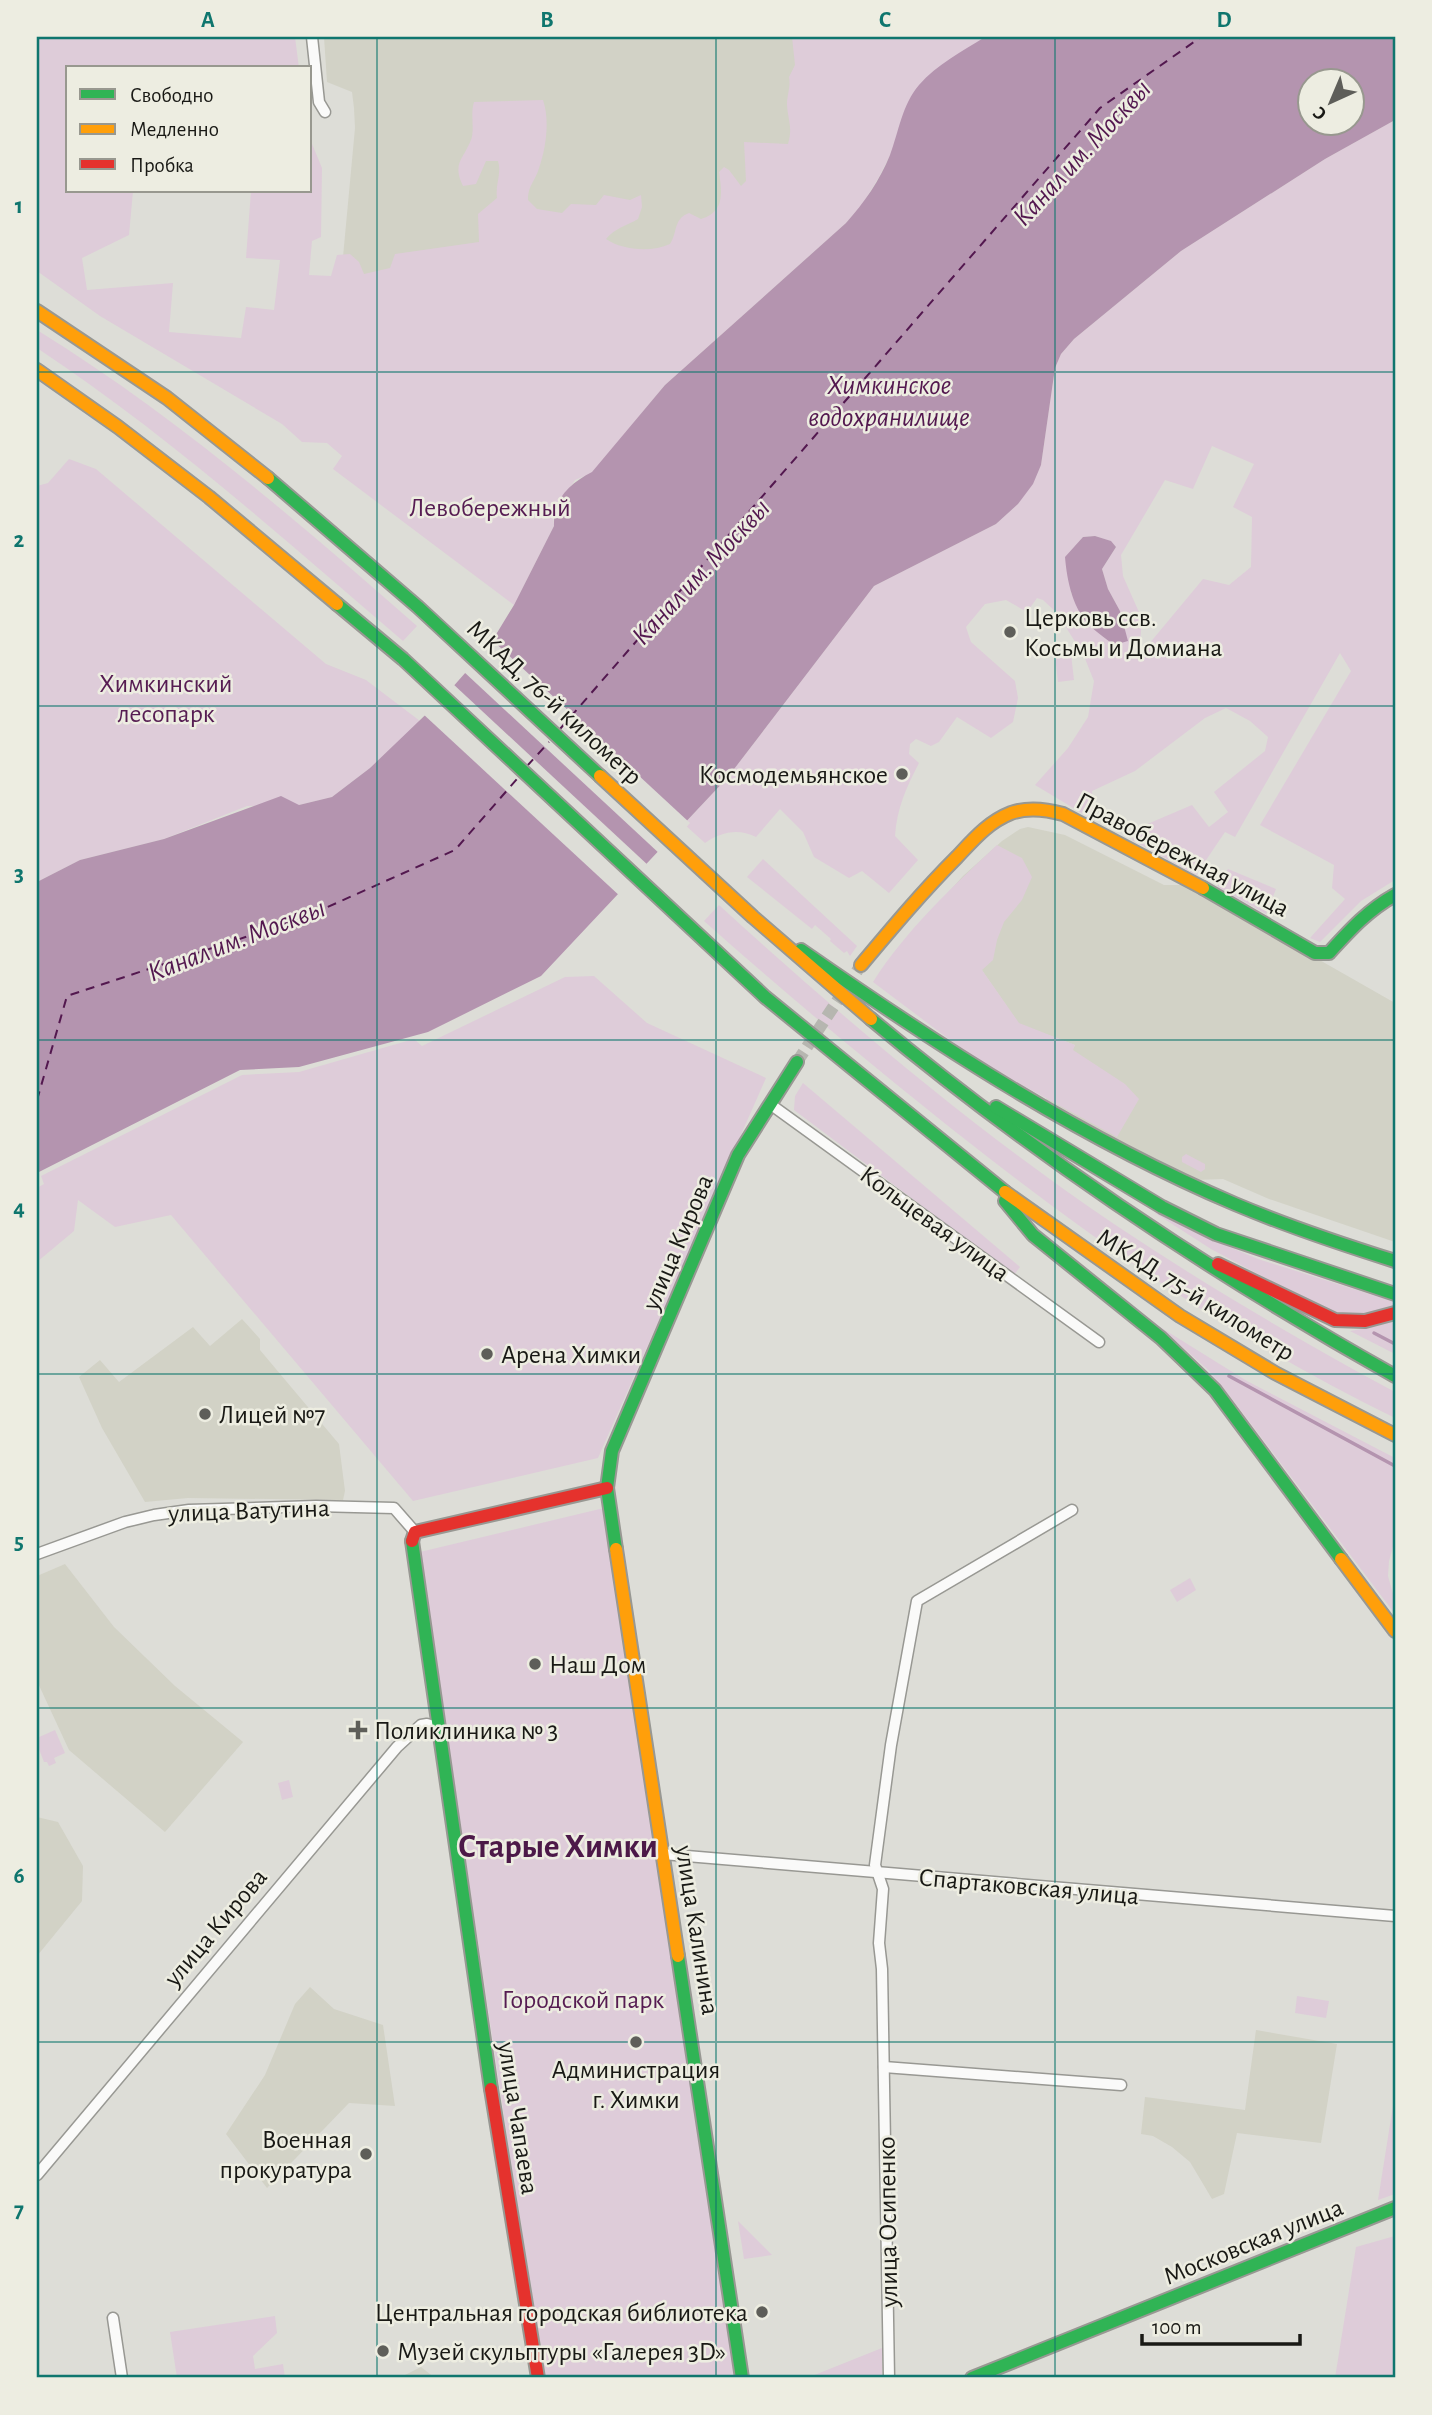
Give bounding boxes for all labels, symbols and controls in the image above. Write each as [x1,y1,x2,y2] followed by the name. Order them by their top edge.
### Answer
[201,9,215,32] text: A
[540,9,554,32] text: B
[879,9,891,32] text: C
[1216,9,1232,32] text: D
[66,66,312,192] legend
[1296,66,1366,136] north arrow
[1008,75,1157,231] water label: Канал им. Москвы
[130,85,214,106] text: Свободно
[1310,103,1331,124] text: С
[130,119,219,140] text: Медленно
[130,155,194,176] text: Пробка
[15,195,23,218] text: 1
[809,372,969,432] water label: Химкинское водохранилище
[627,494,776,650] water label: Канал им. Москвы
[409,495,571,521] park label: Левобережный
[14,529,25,552] text: 2
[1024,605,1223,661] place label: Церковь ссв. Косьмы и Домиана
[462,615,647,790] street label: МКАД, 76-й километр
[1002,624,1018,640] marker: Церковь ссв. Косьмы и Домиана
[99,671,233,727] park label: Химкинский лесопарк
[699,762,888,788] place label: Космодемьянское
[894,766,910,782] marker: Космодемьянское
[1072,788,1294,922] street label: Правобережная улица
[14,863,24,886] text: 3
[144,894,329,988] water label: Канал им. Москвы
[855,1161,1014,1287] street label: Кольцевая улица
[637,1171,718,1315] street label: улица Кирова
[13,1197,25,1220] text: 4
[1092,1224,1299,1366] street label: МКАД, 75-й километр
[501,1342,641,1368] place label: Арена Химки
[479,1346,495,1362] marker: Арена Химки
[219,1402,325,1428] place label: Лицей №7
[197,1406,213,1422] marker: Лицей №7
[167,1495,330,1527] street label: улица Ватутина
[14,1531,24,1554] text: 5
[549,1652,646,1678] place label: Наш Дом
[527,1656,543,1672] marker: Наш Дом
[374,1718,558,1744] place label: Поликлиника № 3
[348,1720,368,1740] marker: Поликлиника № 3
[458,1831,658,1864] district label: Старые Химки
[671,1843,723,2017] street label: улица Калинина
[159,1864,272,1992] street label: улица Кирова
[918,1864,1140,1910] street label: Спартаковская улица
[13,1865,25,1888] text: 6
[502,1987,664,2013] park label: Городской парк
[628,2034,644,2050] marker: Администрация г. Химки
[493,2039,543,2196] street label: улица Чапаева
[552,2057,720,2113] place label: Администрация г. Химки
[220,2127,352,2183] place label: Военная прокуратура
[874,2136,903,2309] street label: улица Осипенко
[358,2146,374,2162] marker: Военная прокуратура
[1160,2194,1347,2290] street label: Московская улица
[14,2199,24,2222] text: 7
[375,2300,748,2326] place label: Центральная городская библиотека
[1142,2303,1299,2347] scale bar
[754,2304,770,2320] marker: Центральная городская библиотека
[1152,2317,1202,2338] text: 100 m
[397,2339,726,2365] place label: Музей скульптуры «Галерея 3D»
[375,2343,391,2359] marker: Музей скульптуры «Галерея 3D»

